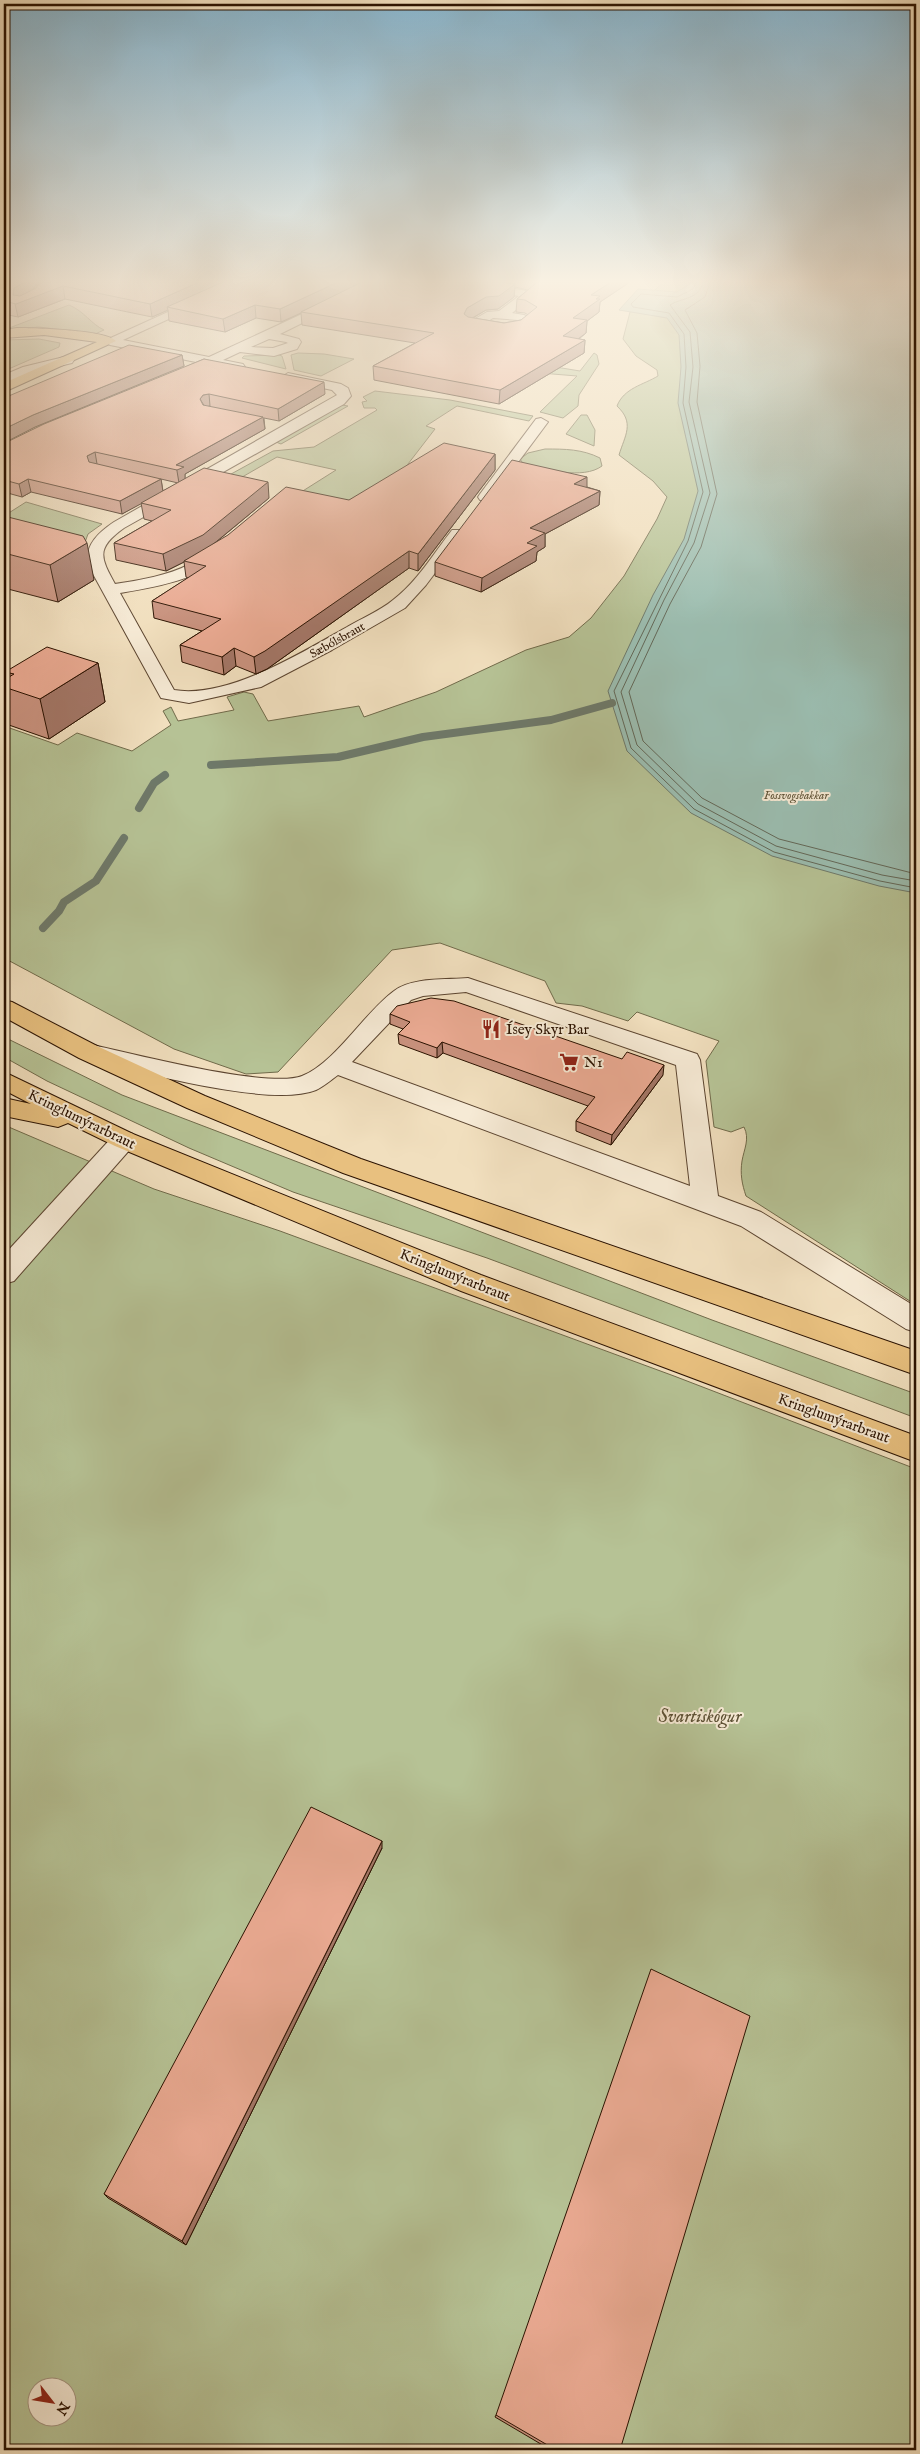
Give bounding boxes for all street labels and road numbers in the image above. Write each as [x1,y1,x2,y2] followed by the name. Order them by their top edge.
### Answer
[307,619,367,662] street label: Sæbólsbraut
[25,1085,139,1154] street label: Kringlumýrarbraut
[397,1245,513,1306] street label: Kringlumýrarbraut
[775,1389,892,1447] street label: Kringlumýrarbraut

